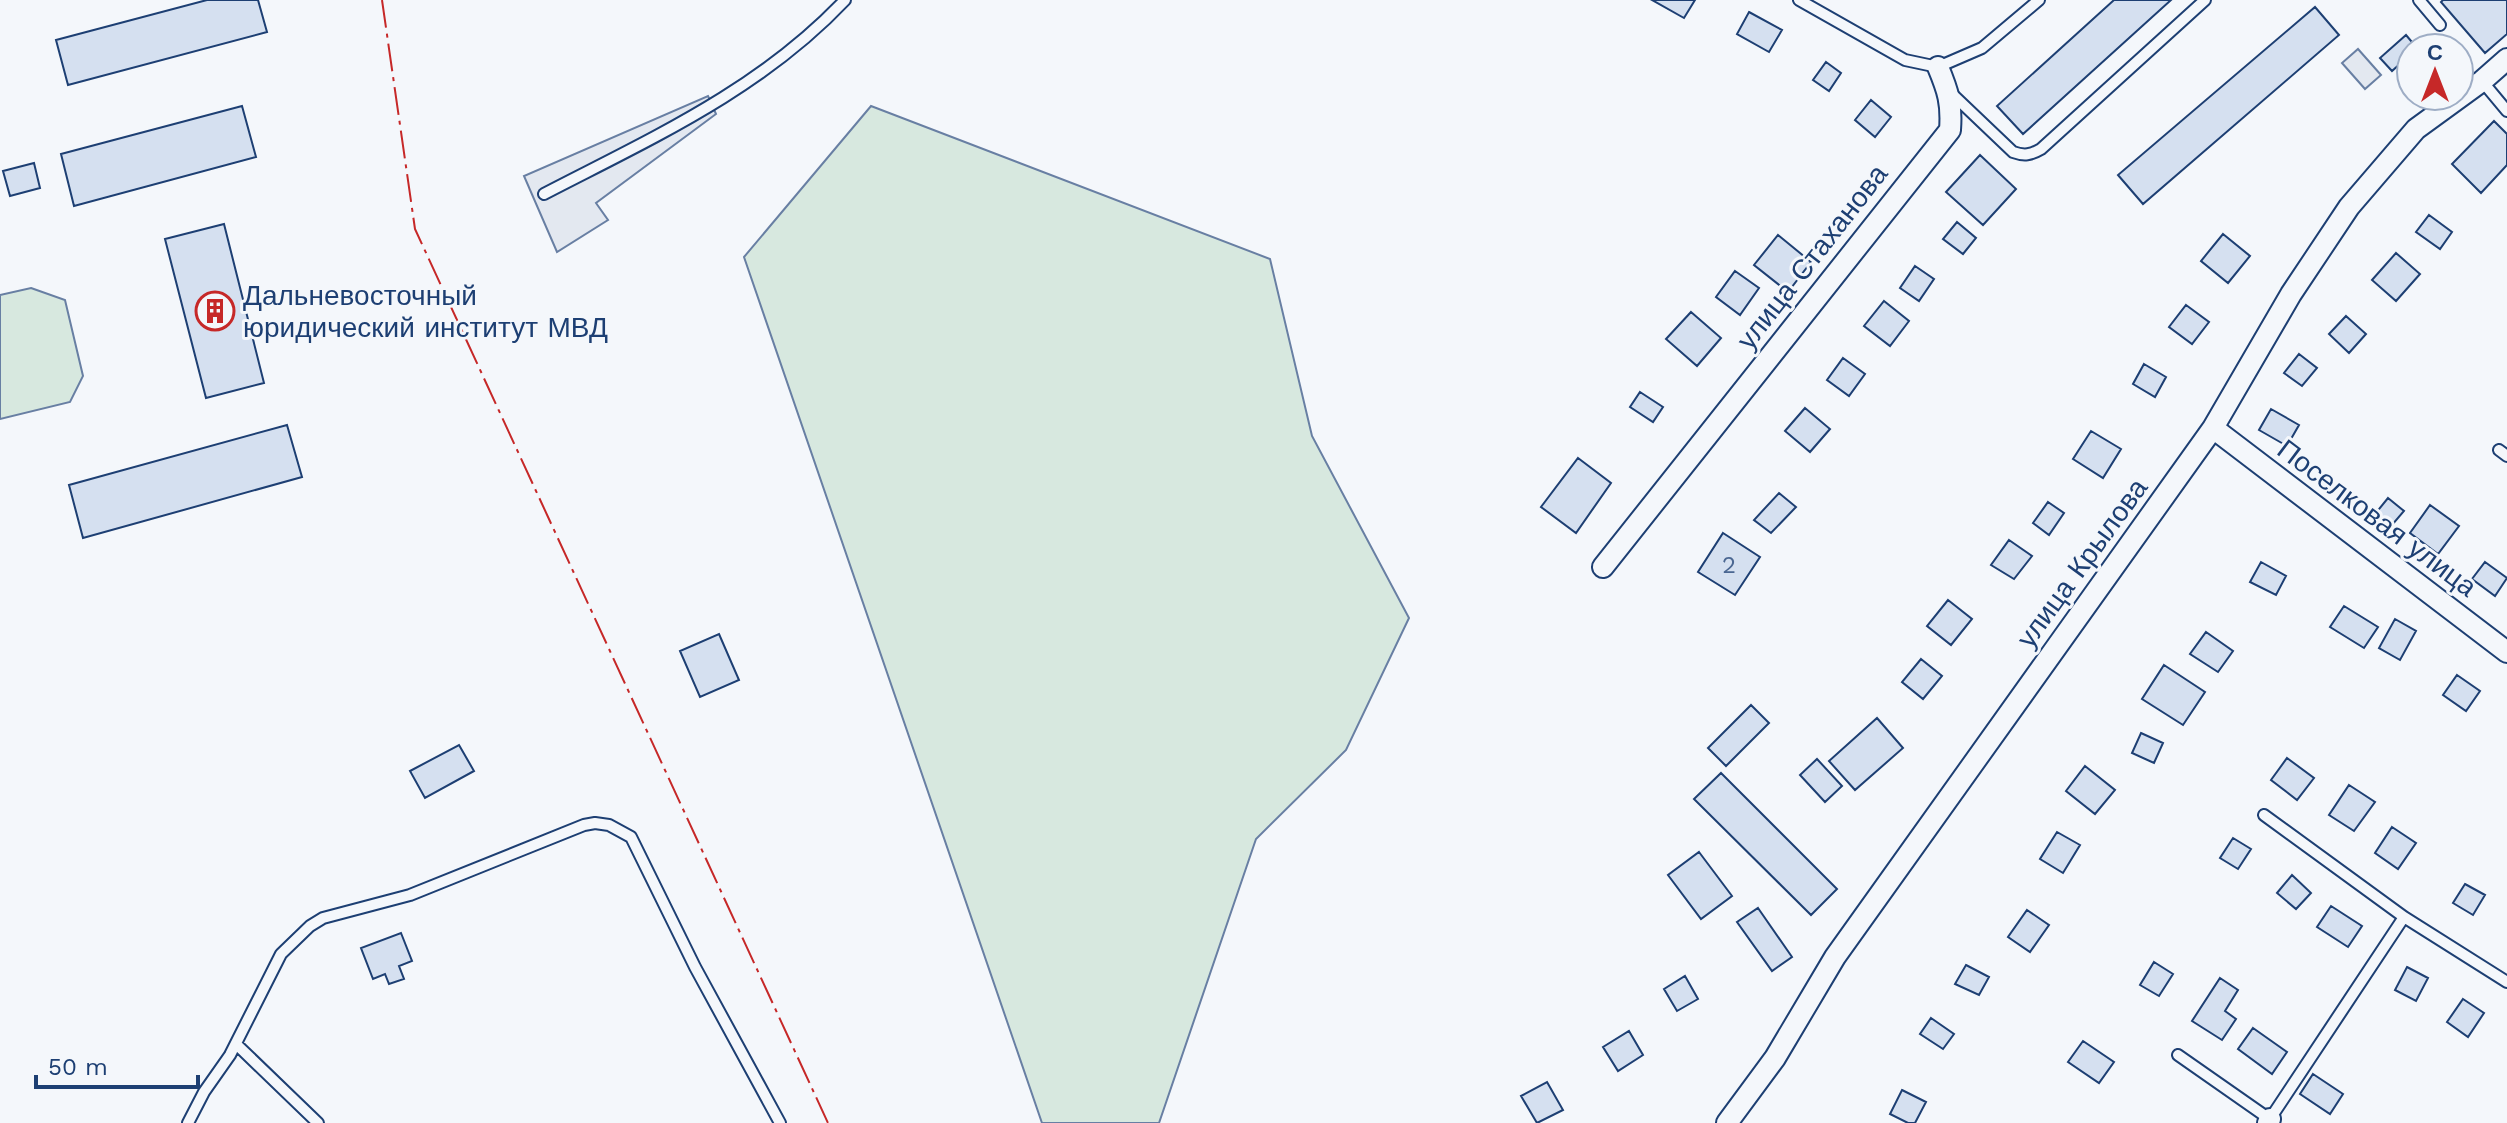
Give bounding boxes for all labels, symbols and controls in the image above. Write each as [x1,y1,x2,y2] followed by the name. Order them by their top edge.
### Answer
[2395,32,2475,112] north arrow
[2427,40,2443,65] text: С
[1730,158,1895,356] street label: улица Стаханова
[243,279,608,344] place label: Дальневосточный юридический институт МВД
[194,290,236,332] building icon: Дальневосточный юридический институт МВД
[2271,432,2483,604] street label: Поселковая улица
[2010,472,2155,654] street label: улица Крылова
[1722,551,1736,579] house number: 2
[36,1039,198,1089] scale bar
[48,1053,108,1081] text: 50 m

